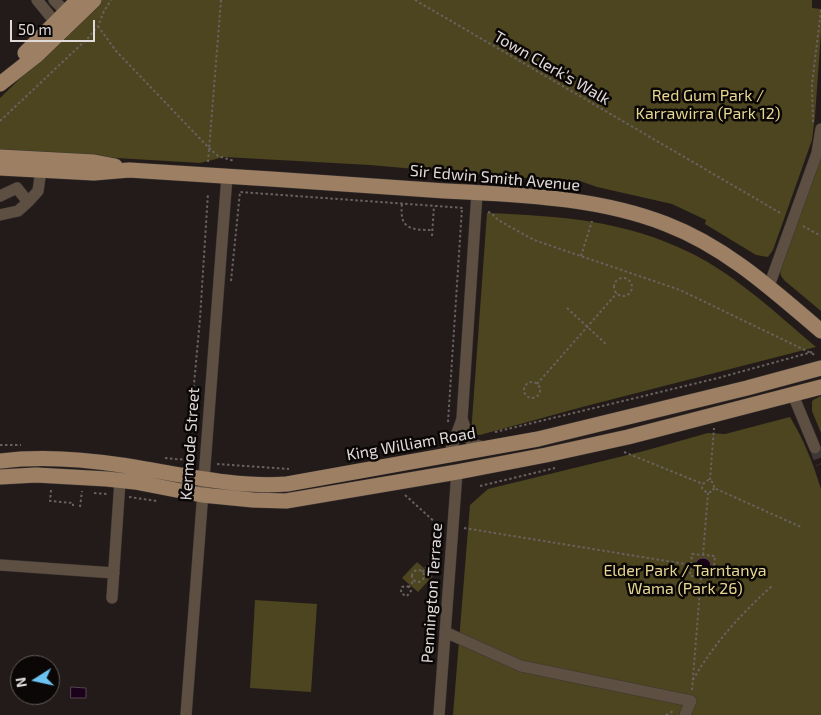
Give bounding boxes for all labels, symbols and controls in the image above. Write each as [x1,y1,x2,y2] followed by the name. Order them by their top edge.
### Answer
[12,10,98,42] scale bar
[18,20,52,38] text: 50 m
[490,27,614,109] street label: Town Clerk’s Walk
[636,86,780,124] park label: Red Gum Park / Karrawirra (Park 12)
[409,161,581,195] street label: Sir Edwin Smith Avenue
[176,387,204,501] street label: Kermode Street
[345,423,477,465] street label: King William Road
[418,522,446,664] street label: Pennington Terrace
[603,561,767,599] park label: Elder Park / Tarntanya Wama (Park 26)
[10,655,60,705] north arrow
[11,676,30,689] text: N

